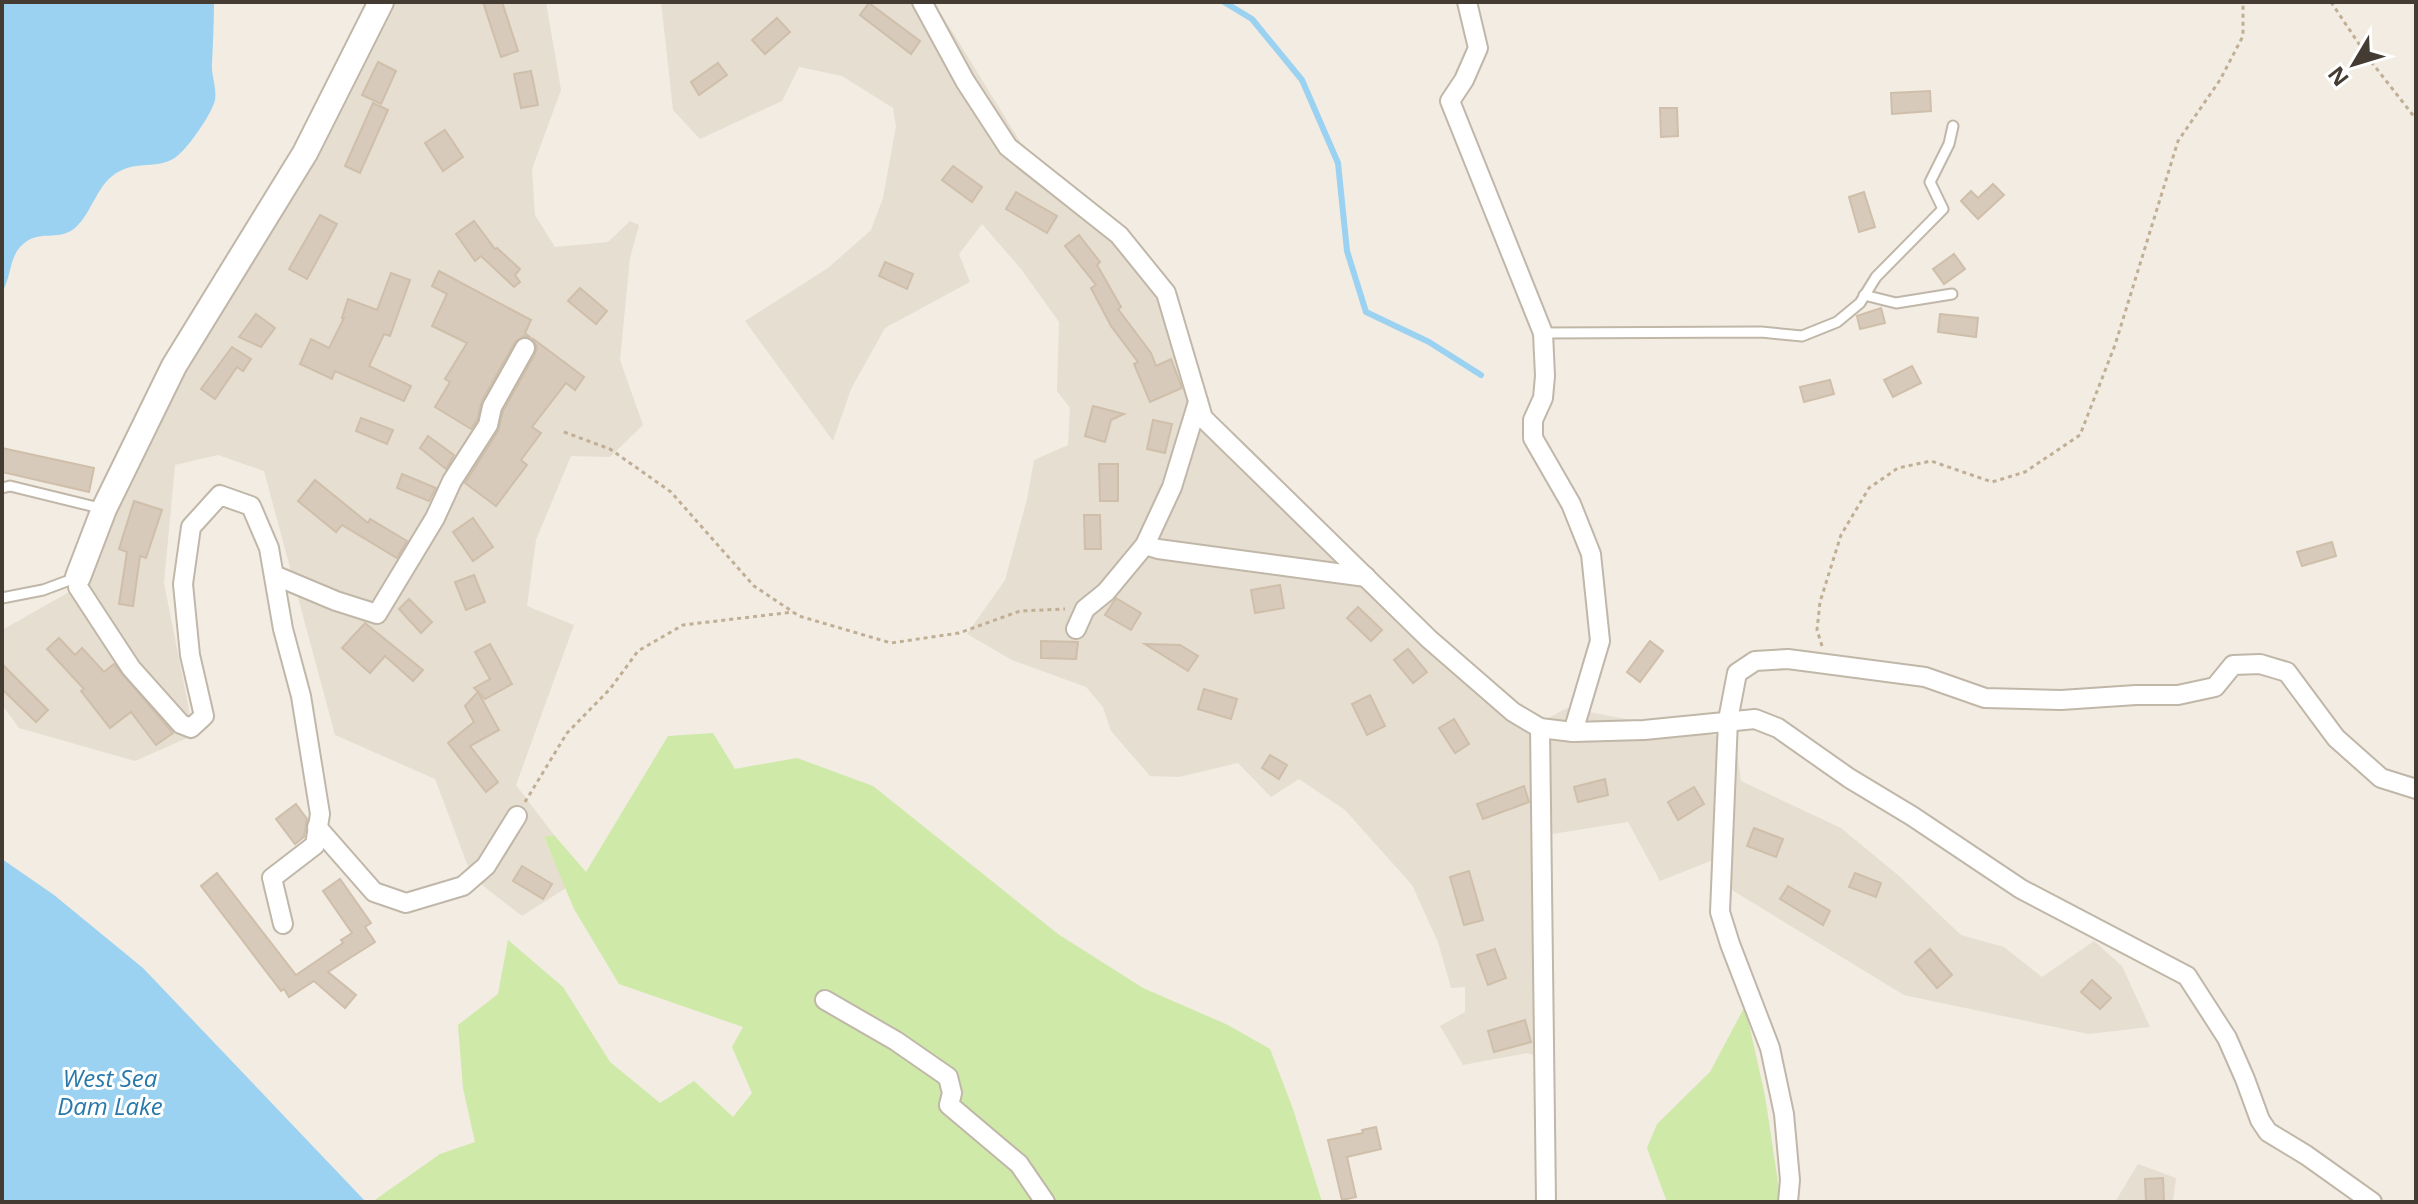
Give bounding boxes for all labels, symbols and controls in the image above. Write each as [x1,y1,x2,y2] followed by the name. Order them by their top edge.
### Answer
[2314,24,2394,104] north arrow
[2320,61,2355,93] text: N
[57,1061,163,1122] water label: West Sea Dam Lake

